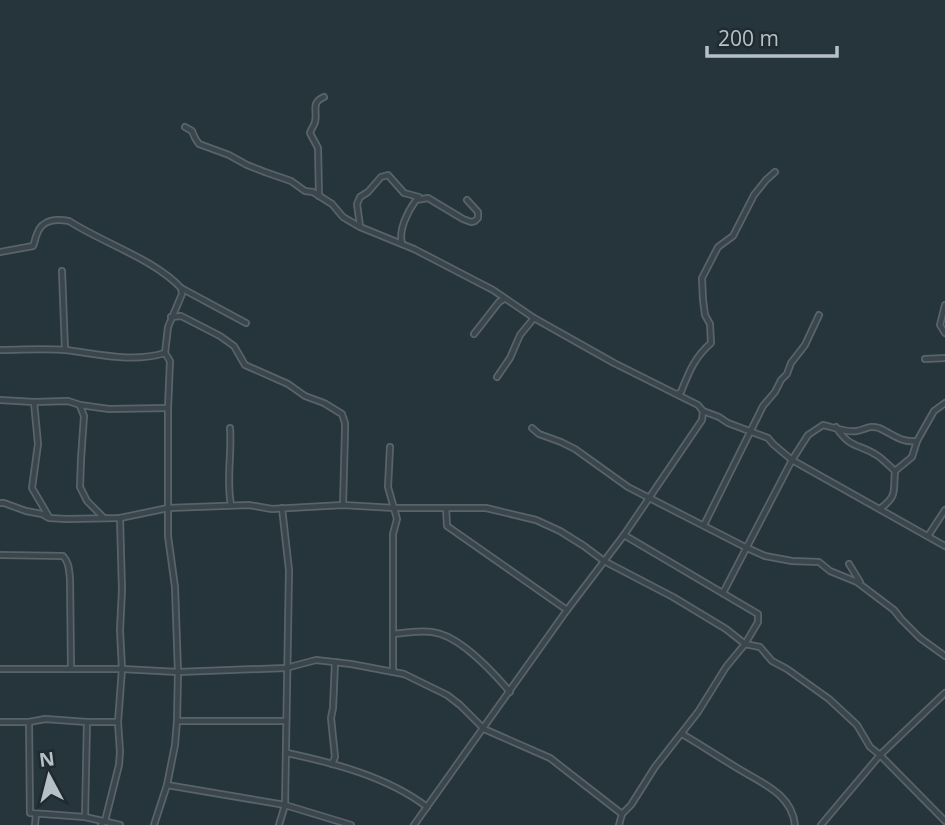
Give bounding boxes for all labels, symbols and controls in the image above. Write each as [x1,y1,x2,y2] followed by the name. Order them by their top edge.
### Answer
[707,14,836,58] scale bar
[718,24,779,52] text: 200 m
[14,741,84,811] north arrow
[38,745,56,773] text: N

